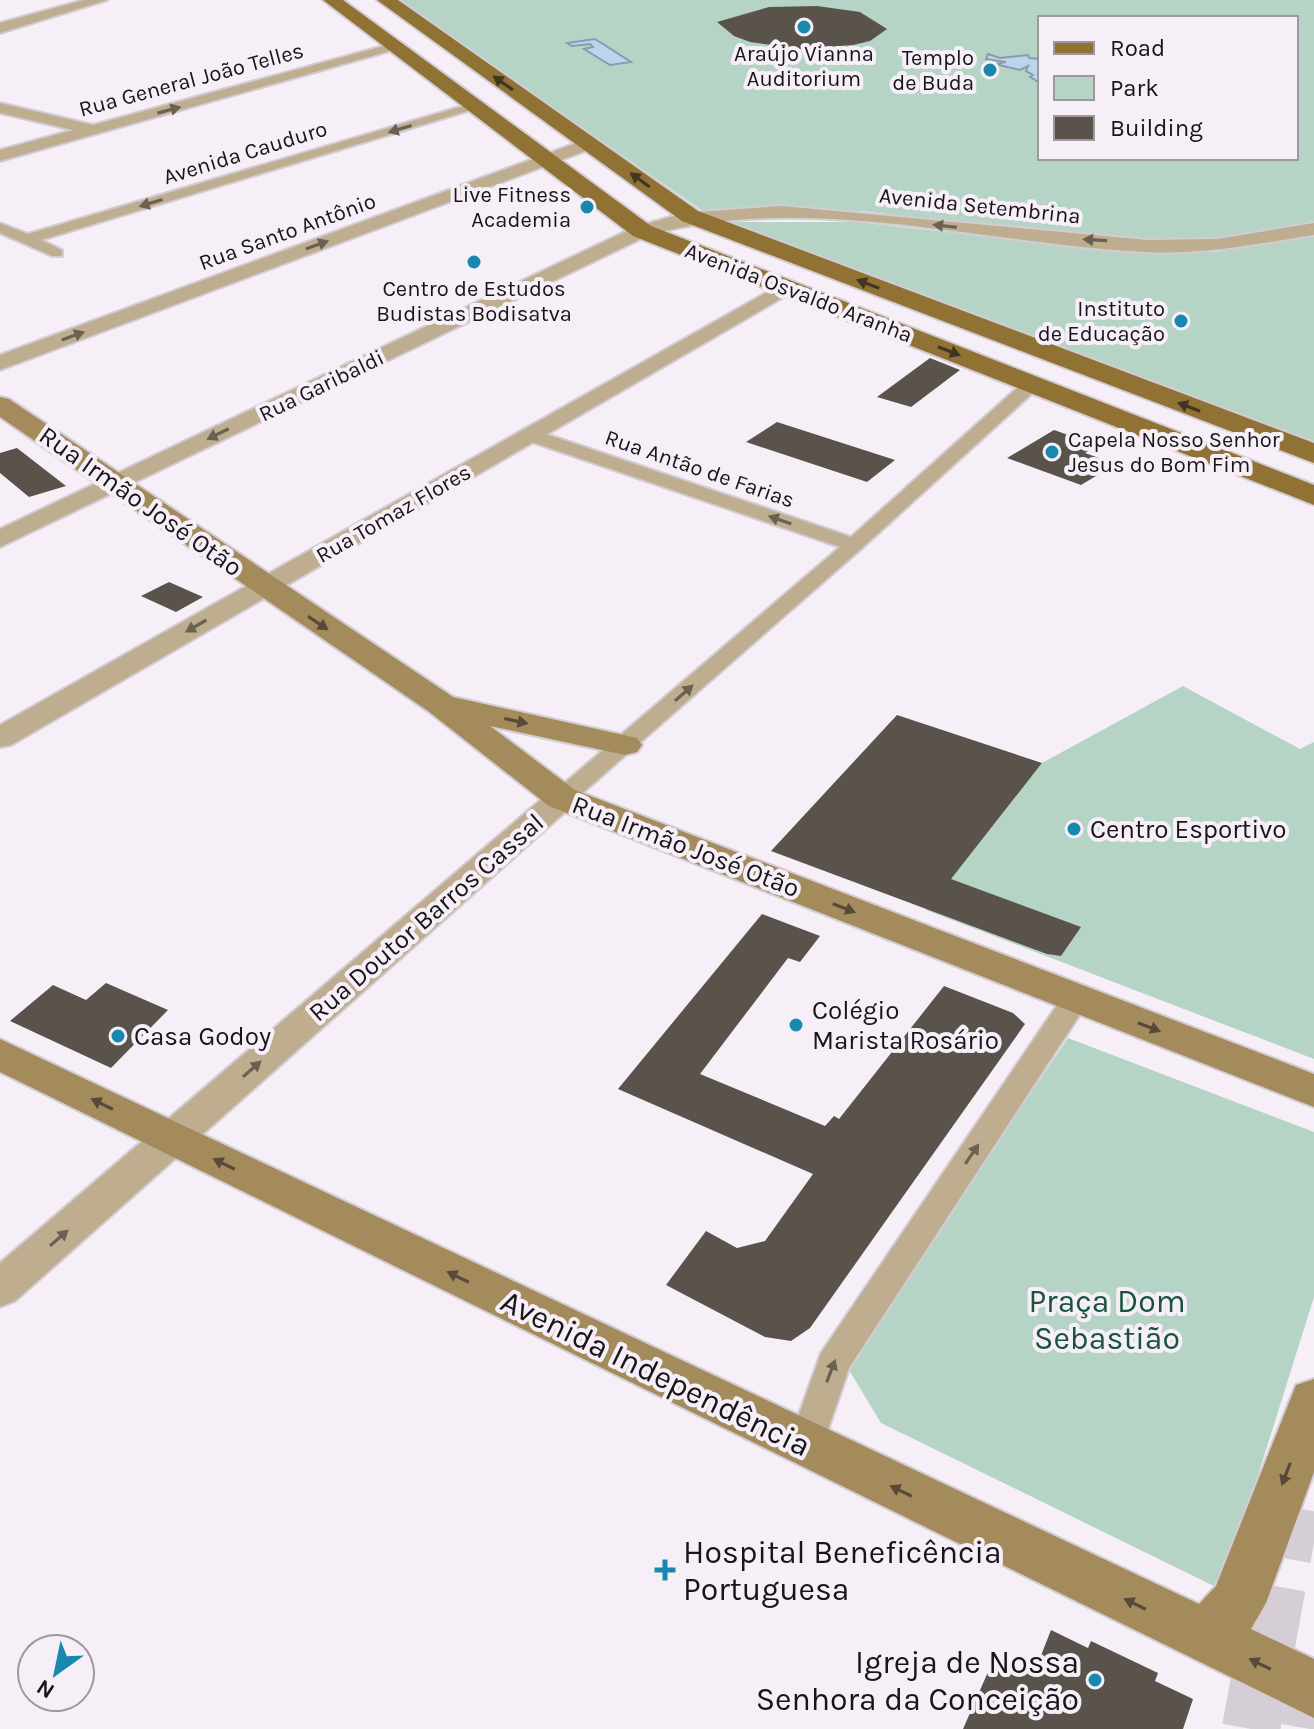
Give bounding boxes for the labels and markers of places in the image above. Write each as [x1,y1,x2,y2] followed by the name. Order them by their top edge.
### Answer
[795,18,813,36] marker: Araújo Vianna Auditorium
[734,41,874,92] place label: Araújo Vianna Auditorium
[892,45,974,96] place label: Templo de Buda
[981,61,999,79] marker: Templo de Buda
[453,182,571,233] place label: Live Fitness Academia
[578,198,596,216] marker: Live Fitness Academia
[465,253,483,271] marker: Centro de Estudos Budistas Bodisatva
[376,276,572,327] place label: Centro de Estudos Budistas Bodisatva
[1038,296,1165,347] place label: Instituto de Educação
[1172,312,1190,330] marker: Instituto de Educação
[1068,427,1280,478] place label: Capela Nosso Senhor Jesus do Bom Fim
[1043,443,1061,461] marker: Capela Nosso Senhor Jesus do Bom Fim
[1090,814,1286,845] place label: Centro Esportivo
[1065,820,1083,838] marker: Centro Esportivo
[812,995,999,1056] place label: Colégio Marista Rosário
[787,1016,805,1034] marker: Colégio Marista Rosário
[134,1021,271,1052] place label: Casa Godoy
[109,1027,127,1045] marker: Casa Godoy
[683,1534,1002,1608] place label: Hospital Beneficência Portuguesa
[654,1559,676,1581] marker: Hospital Beneficência Portuguesa
[756,1644,1079,1718] place label: Igreja de Nossa Senhora da Conceição
[1086,1671,1104,1689] marker: Igreja de Nossa Senhora da Conceição

